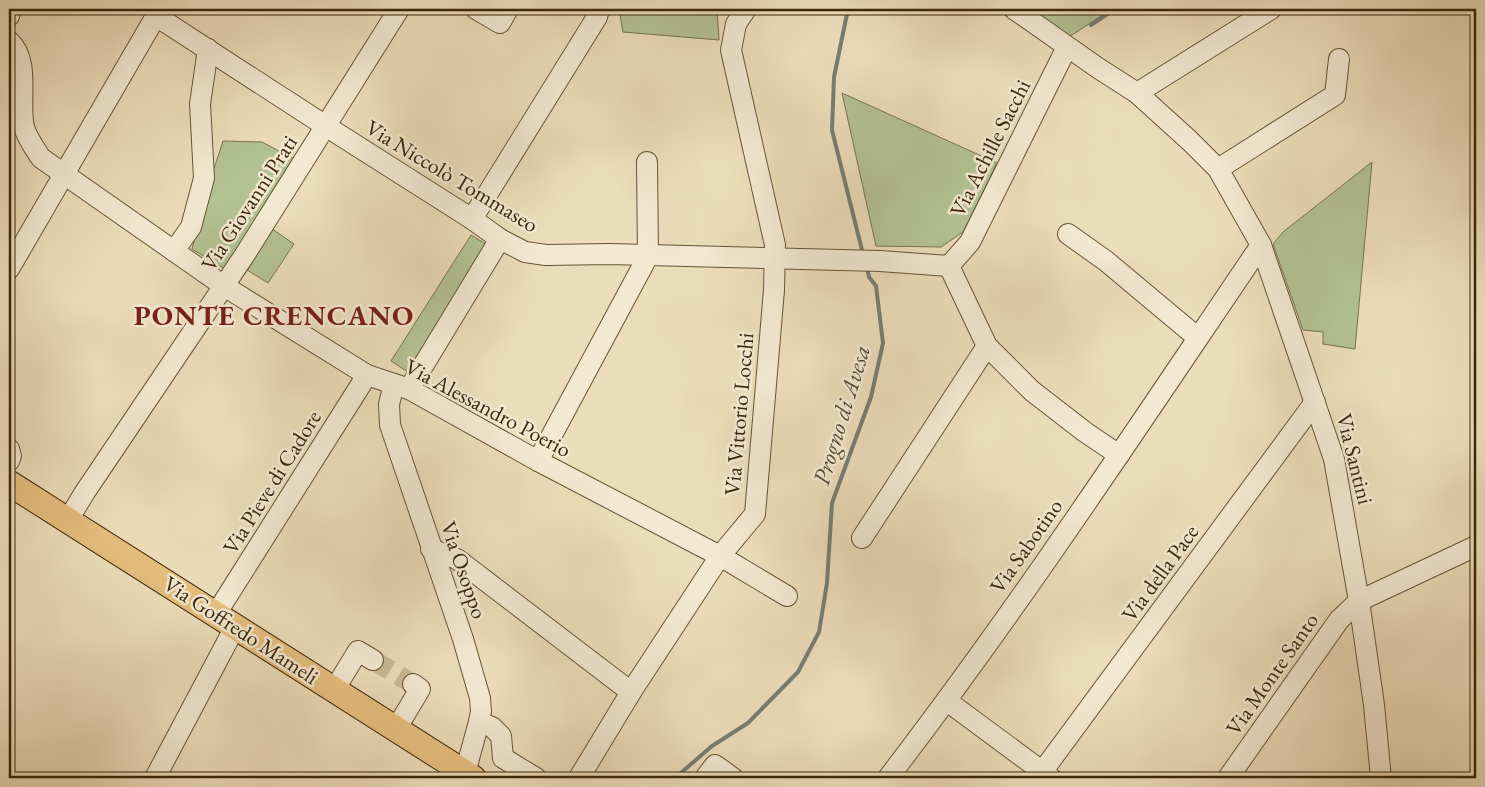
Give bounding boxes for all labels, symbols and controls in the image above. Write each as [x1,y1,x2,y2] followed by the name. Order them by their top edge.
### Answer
[943,74,1037,222] street label: Via Achille Sacchi
[360,113,544,239] street label: Via Niccolò Tommaseo
[194,129,304,277] street label: Via Giovanni Prati
[134,297,414,333] district label: PONTE CRENCANO
[717,331,761,497] street label: Via Vittorio Locchi
[805,341,877,489] water label: Progno di Avesa
[400,352,576,464] street label: Via Alessandro Poerio
[216,404,328,559] street label: Via Pieve di Cadore
[1330,410,1380,508] street label: Via Santini
[983,493,1069,599] street label: Via Sabotino
[434,517,494,623] street label: Via Osoppo
[1115,518,1205,627] street label: Via della Pace
[158,569,324,691] street label: Via Goffredo Mameli
[1219,607,1325,741] street label: Via Monte Santo

